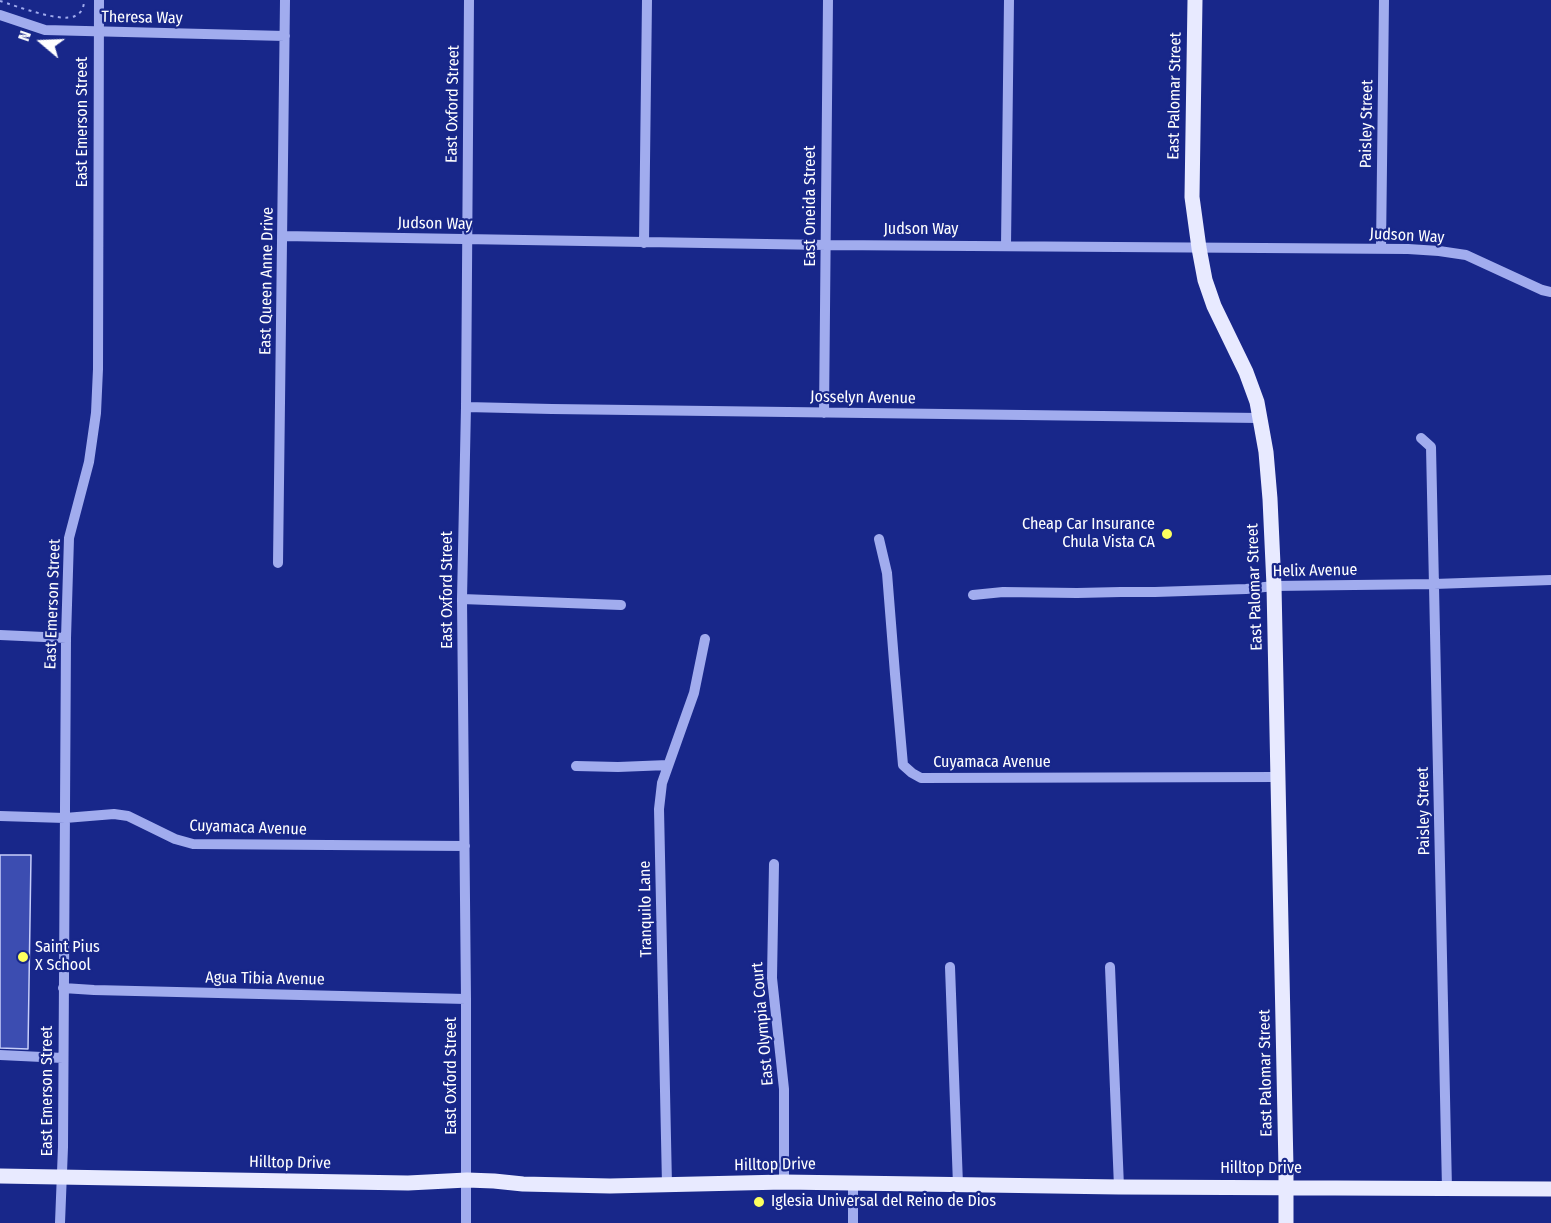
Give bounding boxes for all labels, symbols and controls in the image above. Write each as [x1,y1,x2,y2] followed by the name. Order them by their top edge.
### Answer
[101,8,183,28] street label: Theresa Way
[12,12,72,72] north arrow
[14,28,35,44] text: N
[1164,32,1186,160] street label: East Palomar Street
[442,45,464,163] street label: East Oxford Street
[73,57,93,187] street label: East Emerson Street
[1357,80,1377,168] street label: Paisley Street
[801,146,821,266] street label: East Oneida Street
[256,207,278,355] street label: East Queen Anne Drive
[397,214,473,234] street label: Judson Way
[884,220,958,240] street label: Judson Way
[1369,224,1445,248] street label: Judson Way
[810,387,916,409] street label: Josselyn Avenue
[1022,515,1155,553] place label: Cheap Car Insurance Chula Vista CA
[1243,523,1267,651] street label: East Palomar Street
[1160,527,1174,541] marker: Cheap Car Insurance Chula Vista CA
[438,531,458,649] street label: East Oxford Street
[41,538,65,670] street label: East Emerson Street
[1272,561,1358,581] street label: Helix Avenue
[933,753,1051,773] street label: Cuyamaca Avenue
[1414,767,1434,855] street label: Paisley Street
[189,816,307,840] street label: Cuyamaca Avenue
[636,860,656,958] street label: Tranquilo Lane
[35,938,100,976] place label: Saint Pius X School
[16,950,30,964] marker: Saint Pius X School
[748,961,778,1087] street label: East Olympia Court
[205,968,325,990] street label: Agua Tibia Avenue
[1255,1009,1277,1137] street label: East Palomar Street
[442,1017,462,1135] street label: East Oxford Street
[38,1026,58,1156] street label: East Emerson Street
[249,1153,331,1173] street label: Hilltop Drive
[734,1155,816,1175] street label: Hilltop Drive
[1220,1159,1302,1179] street label: Hilltop Drive
[771,1192,996,1212] place label: Iglesia Universal del Reino de Dios
[752,1195,766,1209] marker: Iglesia Universal del Reino de Dios

